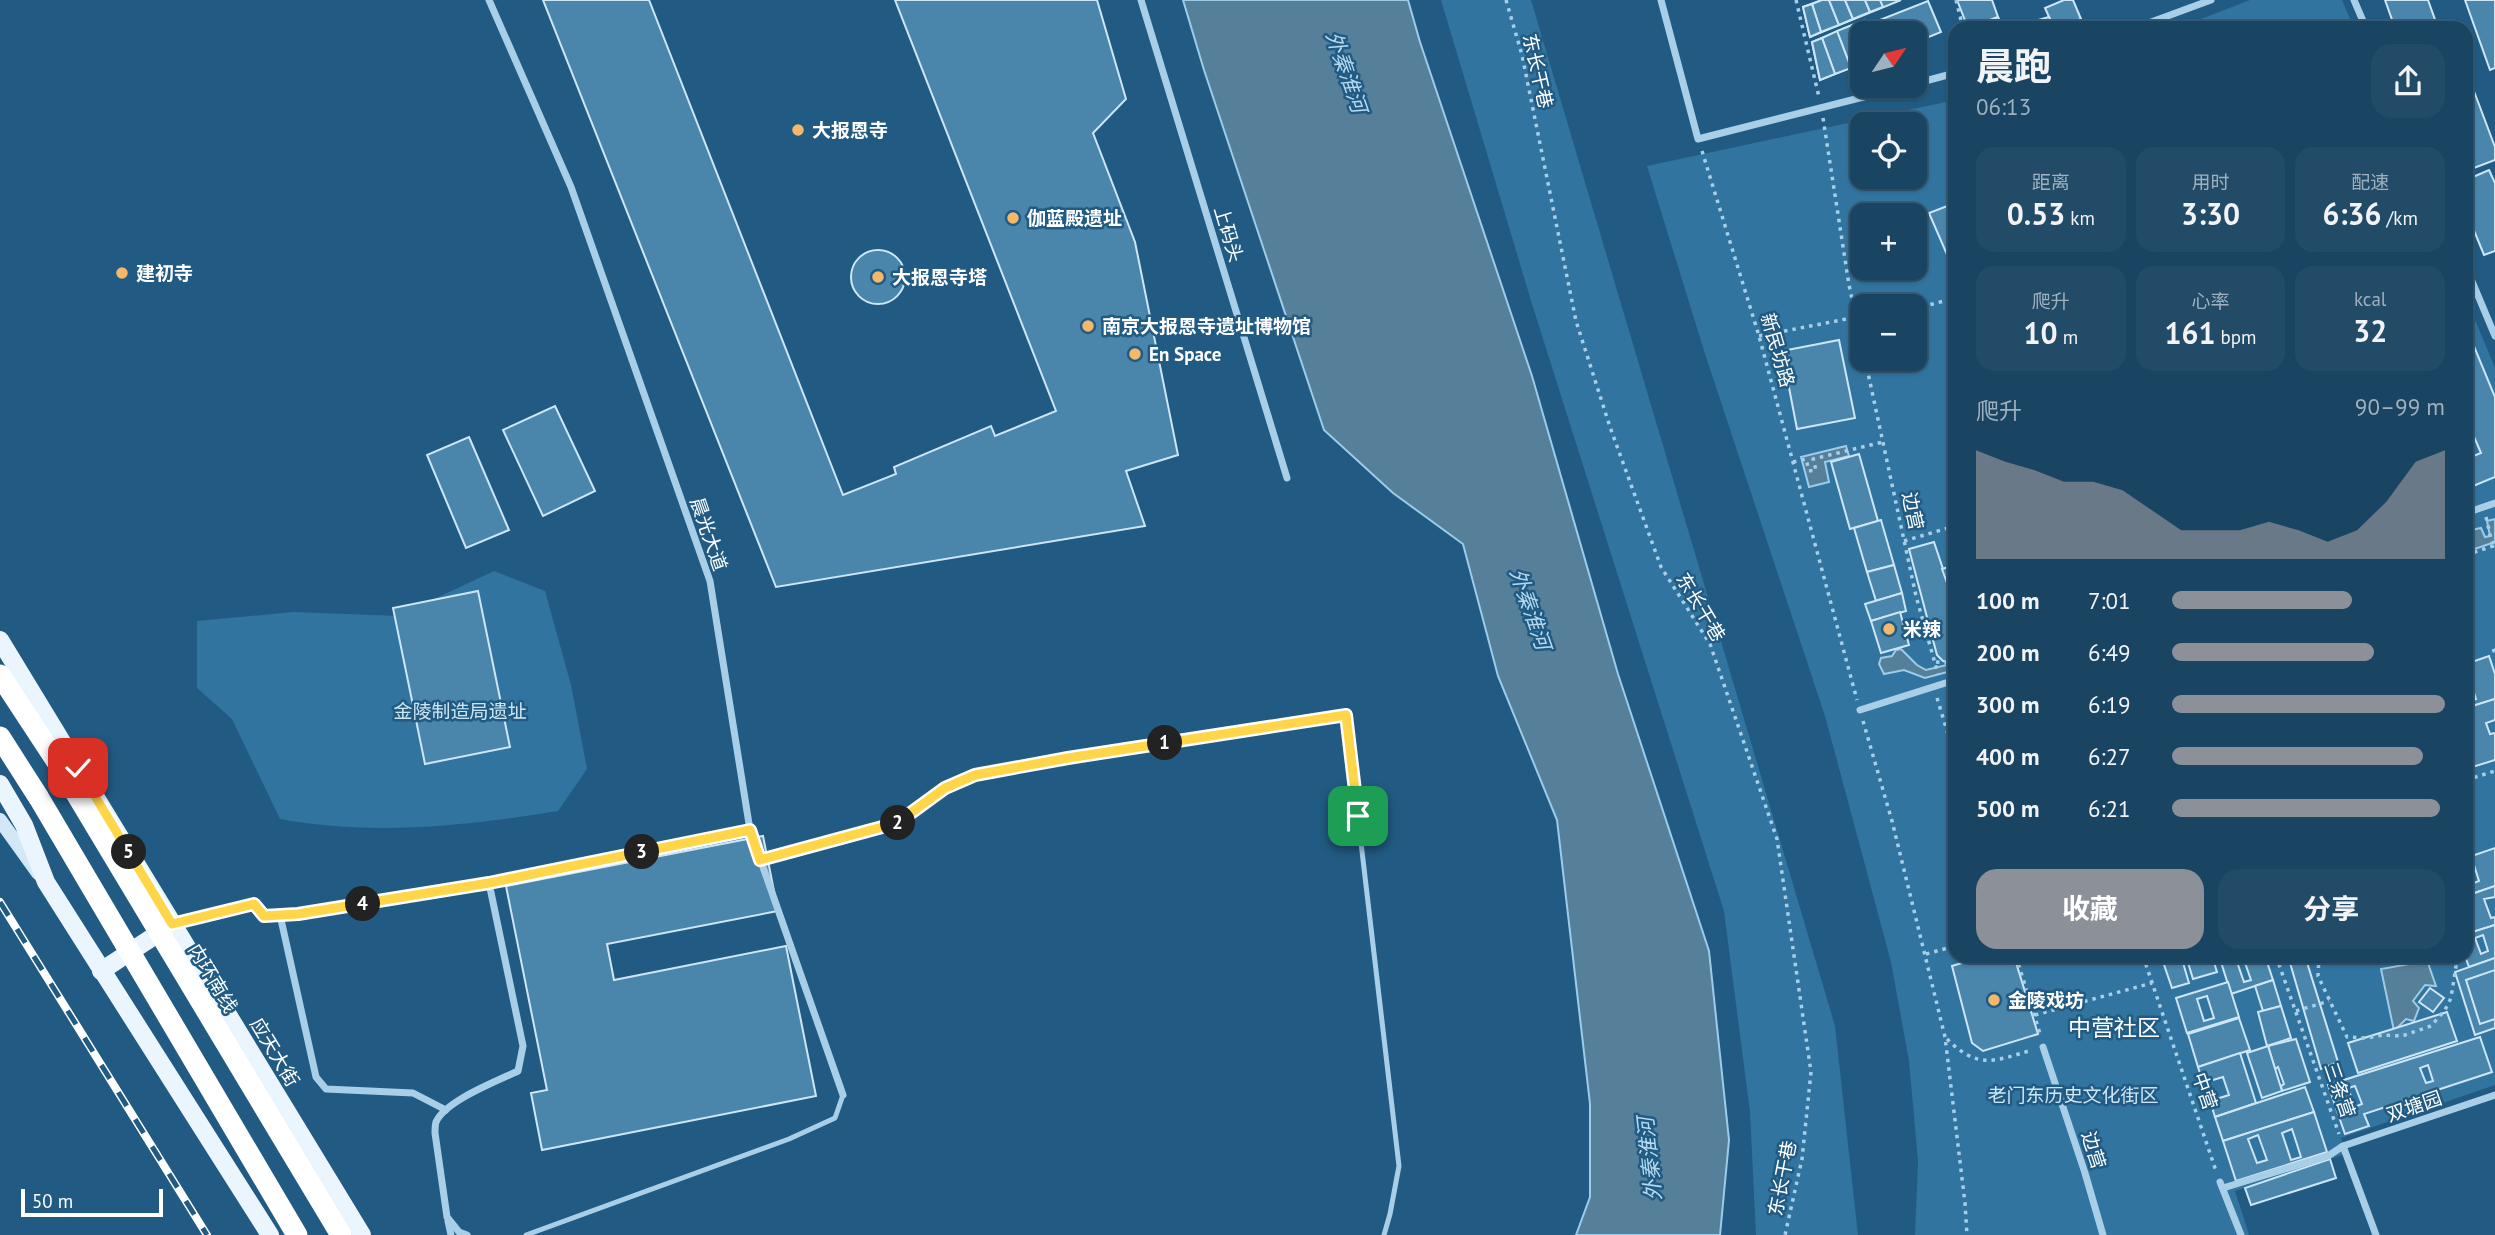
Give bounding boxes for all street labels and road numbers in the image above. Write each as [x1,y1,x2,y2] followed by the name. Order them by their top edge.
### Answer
[1518,31,1558,111] street label: 东长干巷
[1209,203,1249,265] street label: 上码头
[1756,310,1800,390] street label: 新民坊路
[1897,490,1929,532] street label: 边营
[685,494,733,574] street label: 晨光大道
[1671,568,1731,646] street label: 东长干巷
[183,939,243,1017] street label: 内环南线
[245,1013,305,1091] street label: 应天大街
[2319,1059,2361,1121] street label: 三条营
[2187,1069,2223,1113] street label: 中营
[2383,1085,2445,1127] street label: 双塘园
[2077,1128,2111,1172] street label: 边营
[1763,1138,1801,1218] street label: 东长干巷

